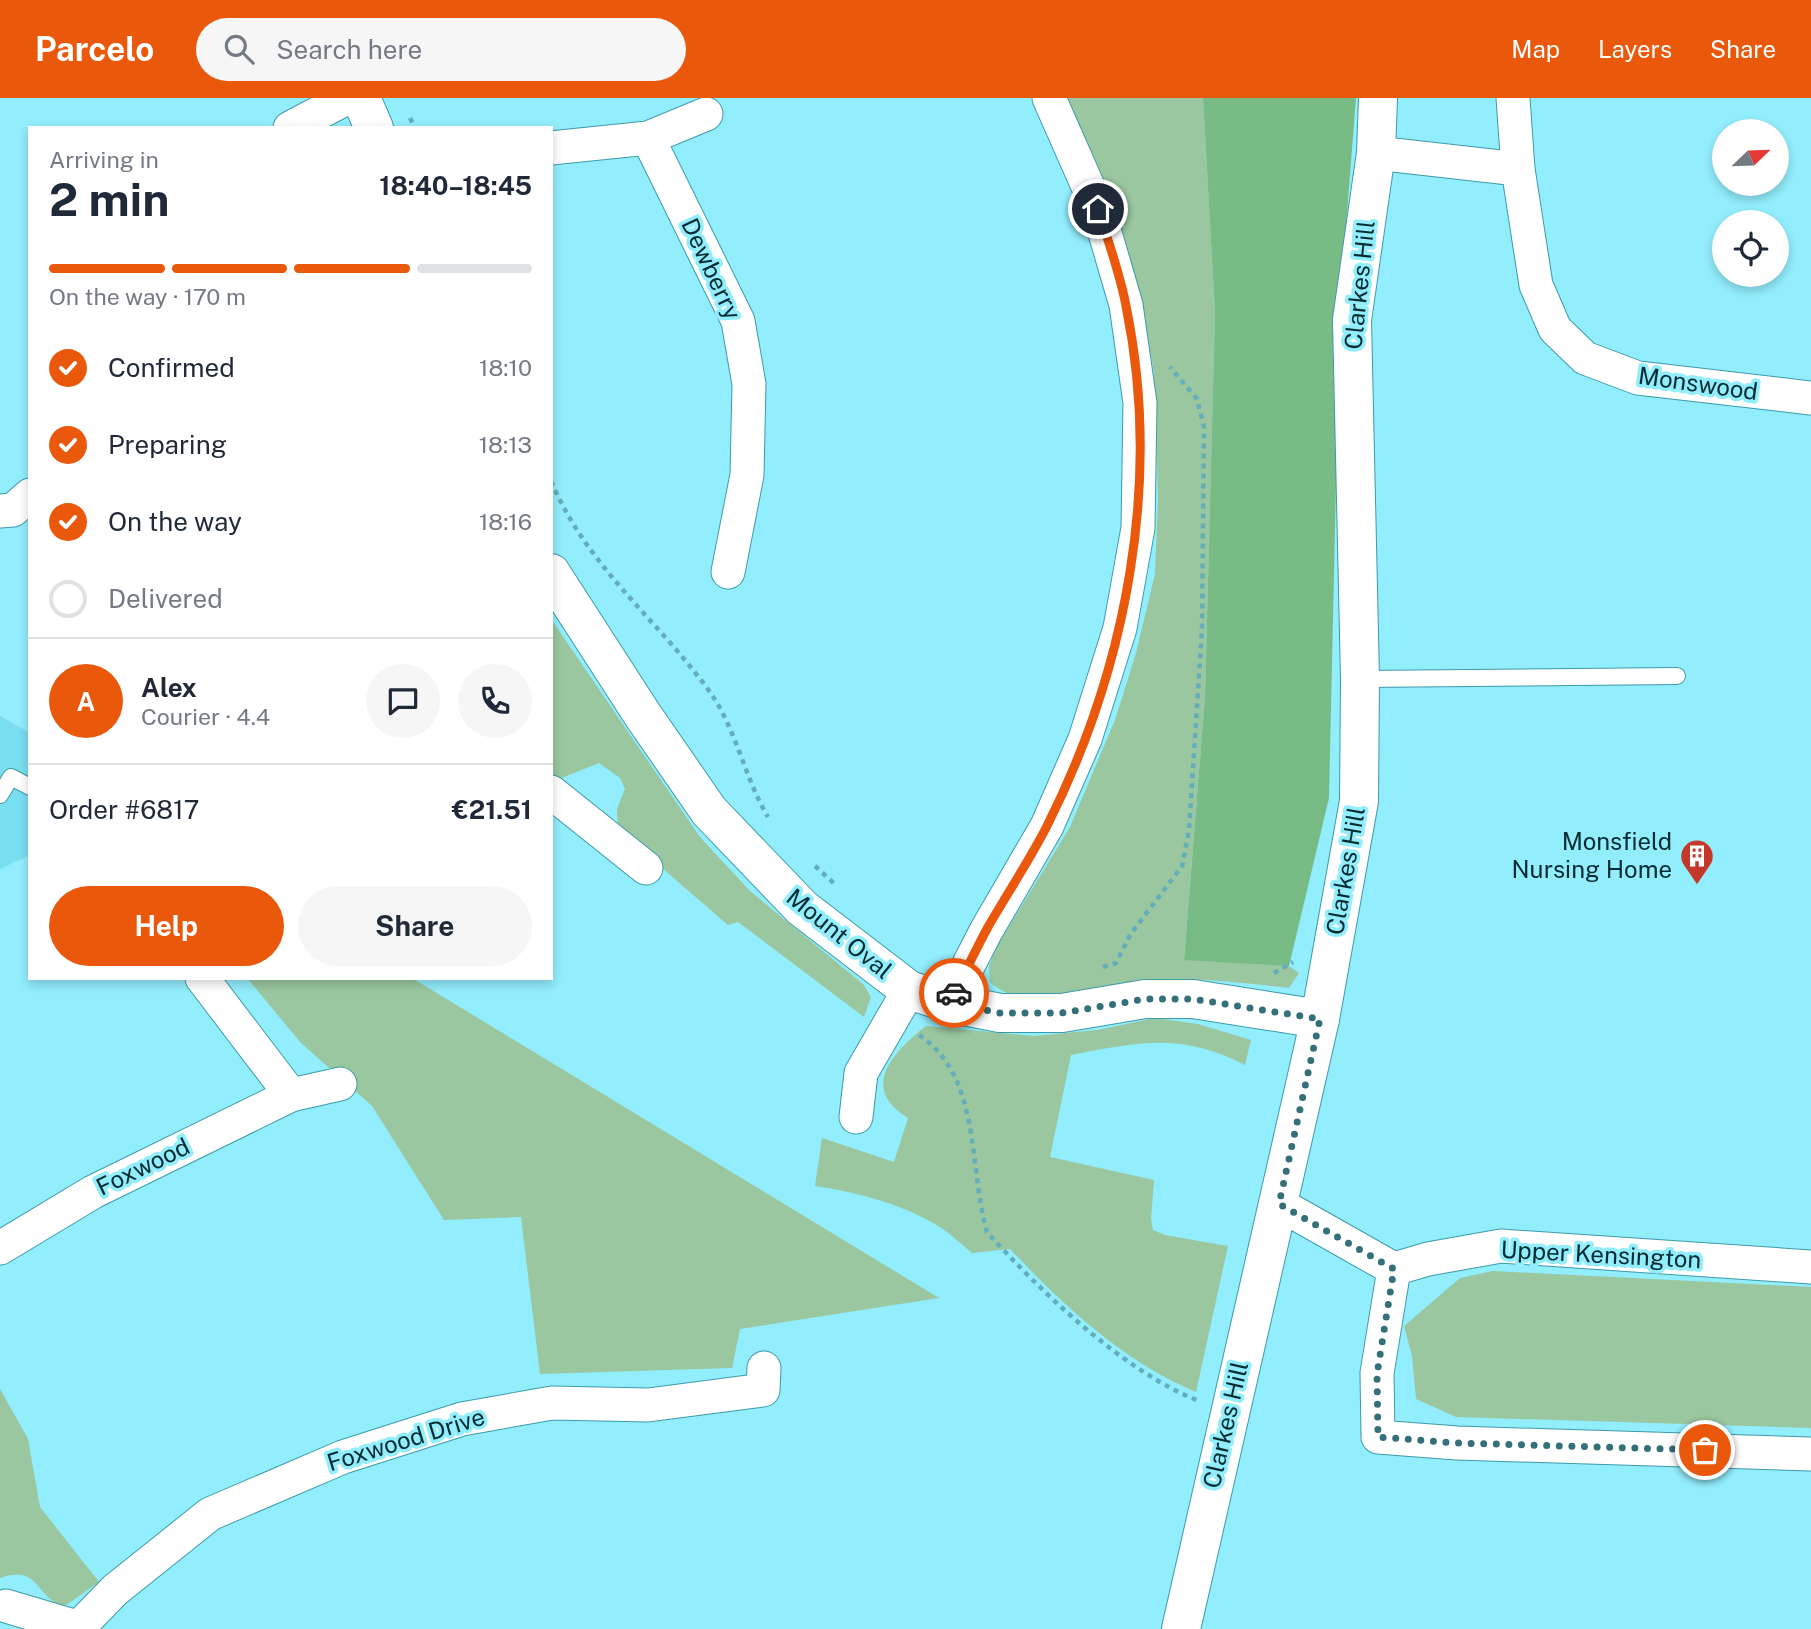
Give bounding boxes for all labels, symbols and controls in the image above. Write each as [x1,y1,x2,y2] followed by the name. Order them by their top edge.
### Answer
[196,18,686,81] search box
[35,30,154,68] text: Parcelo
[220,30,258,68] icon: search
[276,34,422,65] text: Search here
[1511,35,1560,63] text: Map
[1598,35,1672,63] text: Layers
[1710,35,1776,63] text: Share
[1712,119,1788,196] north arrow
[1712,119,1789,287] map controls
[49,146,159,173] text: Arriving in
[379,170,532,201] text: 18:40–18:45
[49,172,169,226] text: 2 min
[1068,179,1128,239] pin
[1079,190,1117,228] icon: home
[1712,210,1789,287] button: locate
[676,213,748,324] street label: Dewberry
[1338,219,1380,351] street label: Clarkes Hill
[49,283,246,310] text: On the way · 170 m
[49,349,87,387] icon: check
[108,352,235,383] text: Confirmed
[479,354,532,381] text: 18:10
[1637,361,1760,405] street label: Monswood
[49,426,87,464] icon: check
[108,429,227,460] text: Preparing
[479,431,532,458] text: 18:13
[49,503,87,541] icon: check
[108,506,242,537] text: On the way
[479,508,532,535] text: 18:16
[108,583,223,614] text: Delivered
[366,664,440,738] button: chat
[458,664,532,738] button: phone
[141,672,197,703] text: Alex
[77,686,95,717] text: A
[141,703,270,730] text: Courier · 4.4
[49,794,199,825] text: Order #6817
[452,794,532,825] text: €21.51
[1320,805,1370,937] street label: Clarkes Hill
[1511,827,1672,883] place label: Monsfield Nursing Home
[1678,837,1716,886] building icon: Monsfield Nursing Home
[781,882,898,984] street label: Mount Oval
[49,886,284,966] button: Help
[298,886,532,966] button: Share
[919,958,989,1028] courier
[935,974,973,1012] icon: car
[91,1132,194,1201] street label: Foxwood
[1500,1235,1702,1273] street label: Upper Kensington
[1197,1359,1253,1491] street label: Clarkes Hill
[323,1402,488,1476] street label: Foxwood Drive
[1675,1420,1735,1480] pin
[1686,1431,1724,1469] icon: bag

